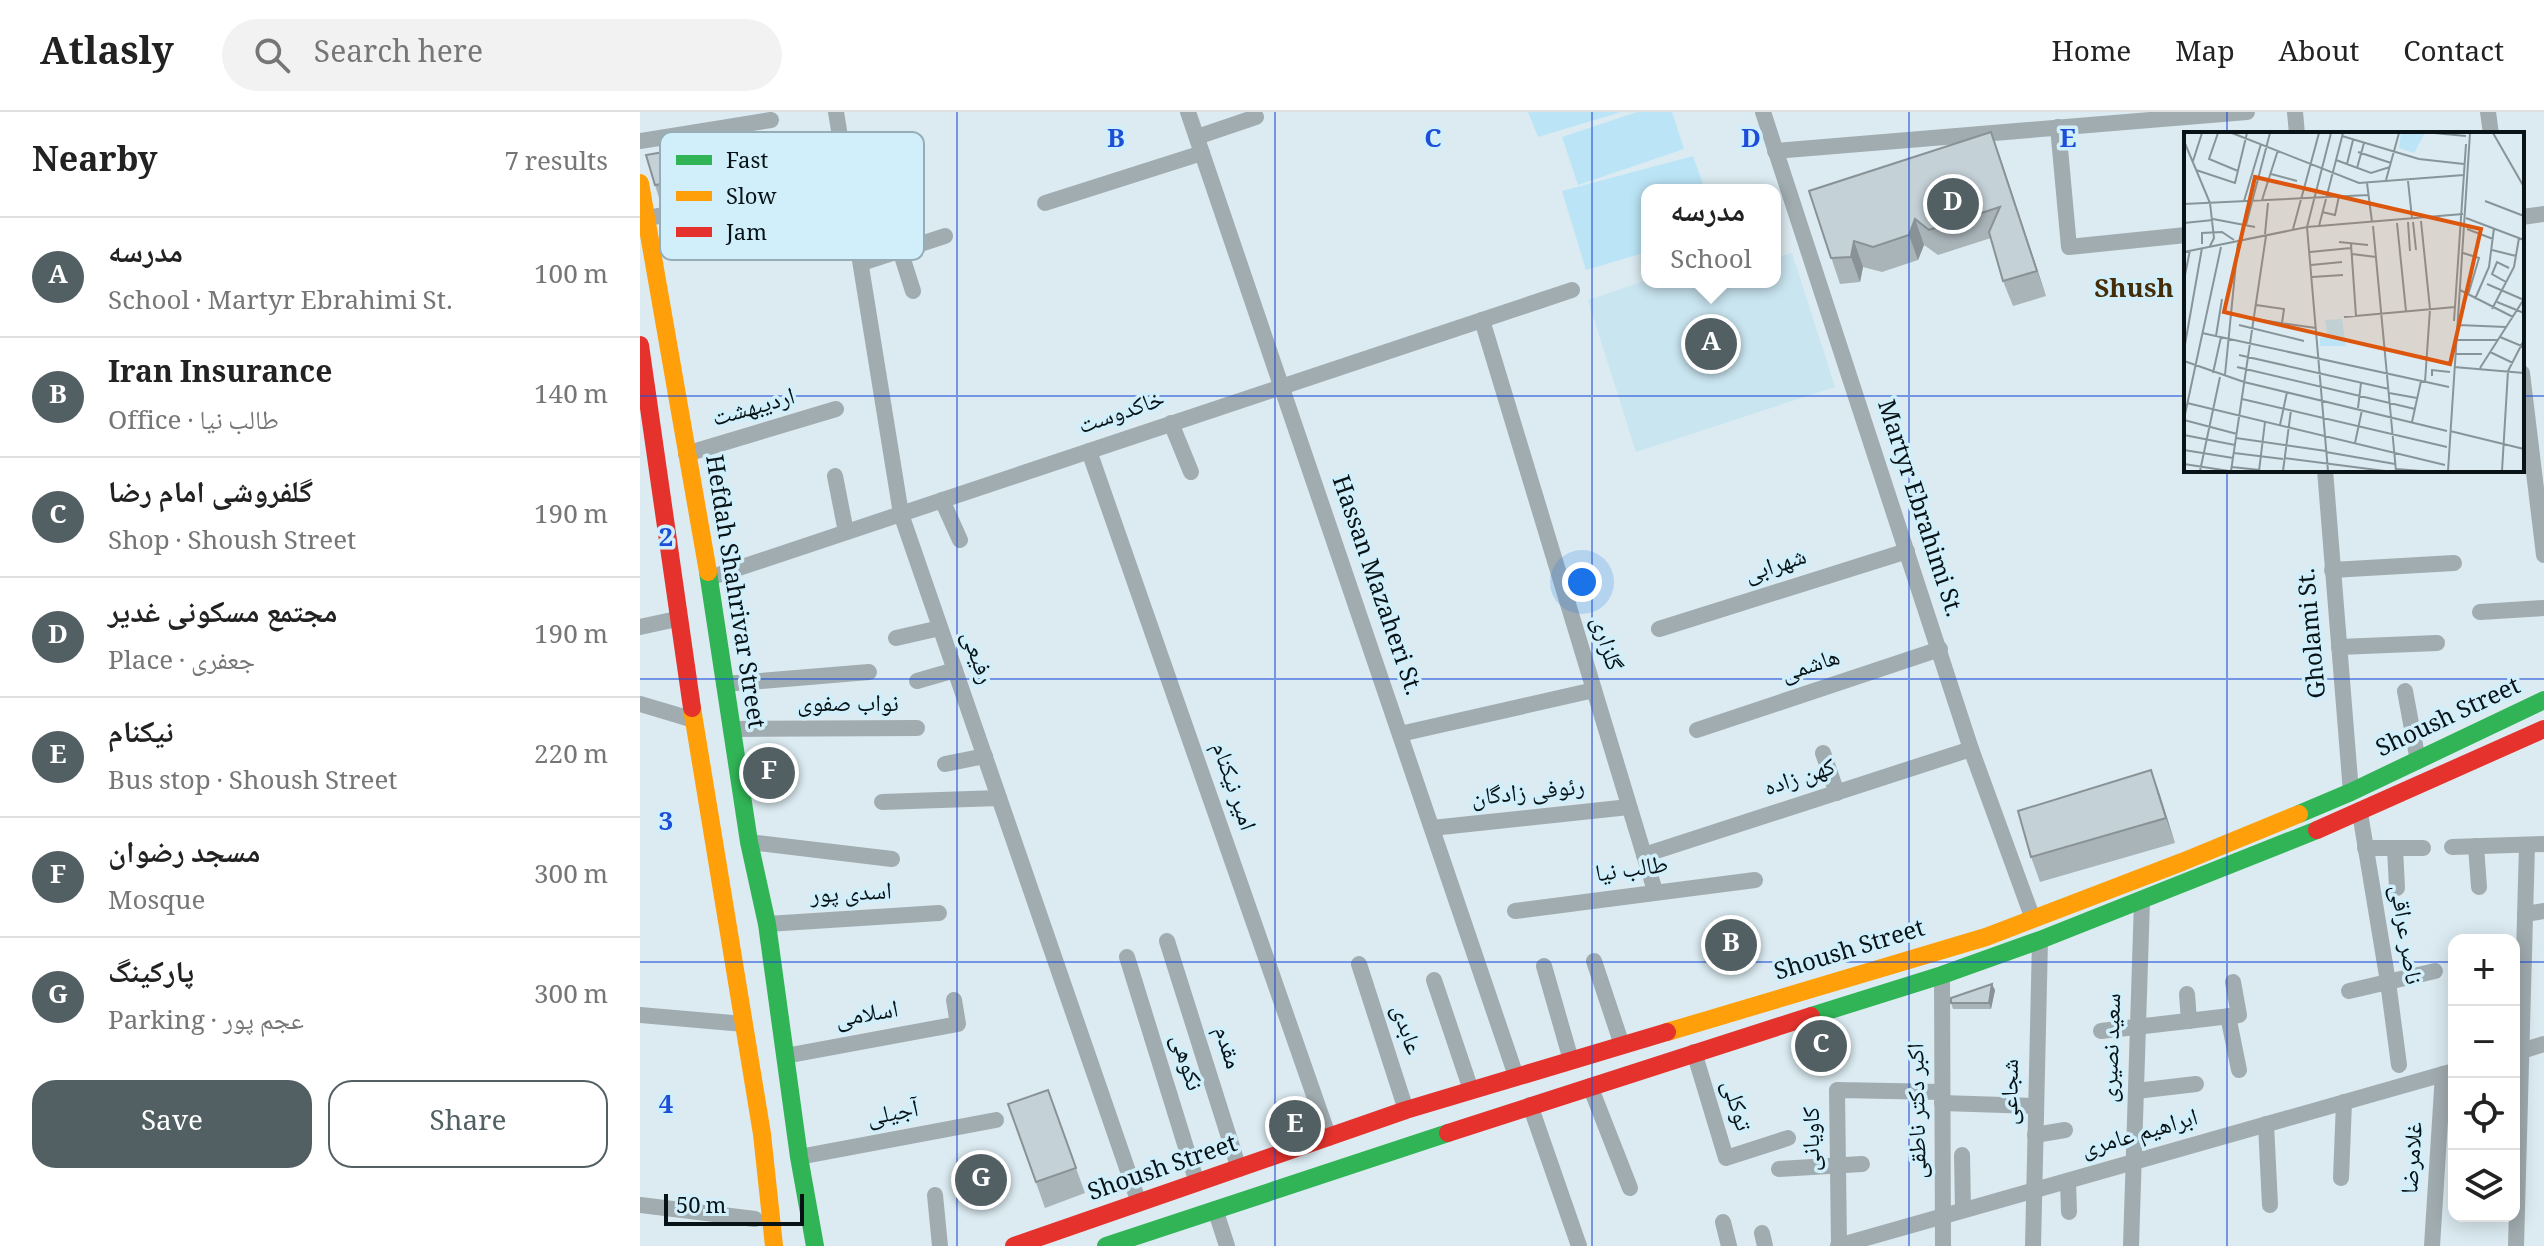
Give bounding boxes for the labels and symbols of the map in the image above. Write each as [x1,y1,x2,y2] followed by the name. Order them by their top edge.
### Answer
[1107,119,1125,163] text: B
[1424,119,1442,163] text: C
[1741,119,1761,163] text: D
[2060,119,2077,163] text: E
[660,132,924,260] legend
[2184,132,2524,472] inset map
[726,144,768,182] text: Fast
[1927,174,1979,234] pin: D
[726,180,776,218] text: Slow
[725,216,767,254] text: Jam
[2094,269,2174,313] district label: Shush
[1685,314,1737,374] pin: A
[708,378,800,440] street label: اردیبهشت
[1073,380,1171,448] street label: خاکدوست
[1864,395,1972,623] street label: Martyr Ebrahimi St.
[691,452,775,732] street label: Hefdah Shahrivar Street
[1318,470,1432,702] street label: Hassan Mazaheri St.
[659,518,673,562] text: 2
[1739,538,1813,596] street label: شهرابی
[1562,562,1602,602] your location
[2288,566,2340,700] street label: Gholami St.
[1577,612,1633,676] street label: گلزاری
[948,626,1004,690] street label: رفیعی
[1776,638,1846,696] street label: هاشمی
[2370,668,2528,770] street label: Shoush Street
[797,685,899,726] street label: نواب صفوی
[1198,737,1266,837] street label: امیر نیکنام
[743,743,795,803] pin: F
[1759,748,1841,810] street label: کهن زاده
[1469,768,1587,820] street label: رئوفی زادگان
[659,802,673,846] text: 3
[1593,846,1671,896] street label: طالب نیا
[808,872,893,918] street label: اسدی پور
[2376,882,2432,988] street label: ناصر عراقی
[1770,910,1930,994] street label: Shoush Street
[1705,915,1757,975] pin: B
[832,990,902,1042] street label: اسلامی
[2091,993,2135,1103] street label: سعید نصیری
[1378,999,1432,1061] street label: عابدی
[1795,1016,1847,1076] pin: C
[1200,1021,1252,1075] street label: مقدم
[1157,1029,1213,1097] street label: نکوهی
[1897,1043,1941,1179] street label: اکبر دکتر ناطقی
[1991,1058,2033,1126] street label: شجاعی
[1708,1075,1762,1137] street label: توکلی
[659,1085,674,1129] text: 4
[864,1090,923,1140] street label: آجیلی
[1269,1096,1321,1156] pin: E
[2077,1099,2203,1171] street label: ابراهیم عامری
[1793,1107,1834,1171] street label: کاویانی
[2391,1120,2437,1196] street label: غلامرضا
[1083,1125,1243,1215] street label: Shoush Street
[955,1150,1007,1210] pin: G
[664,1190,804,1226] scale bar

